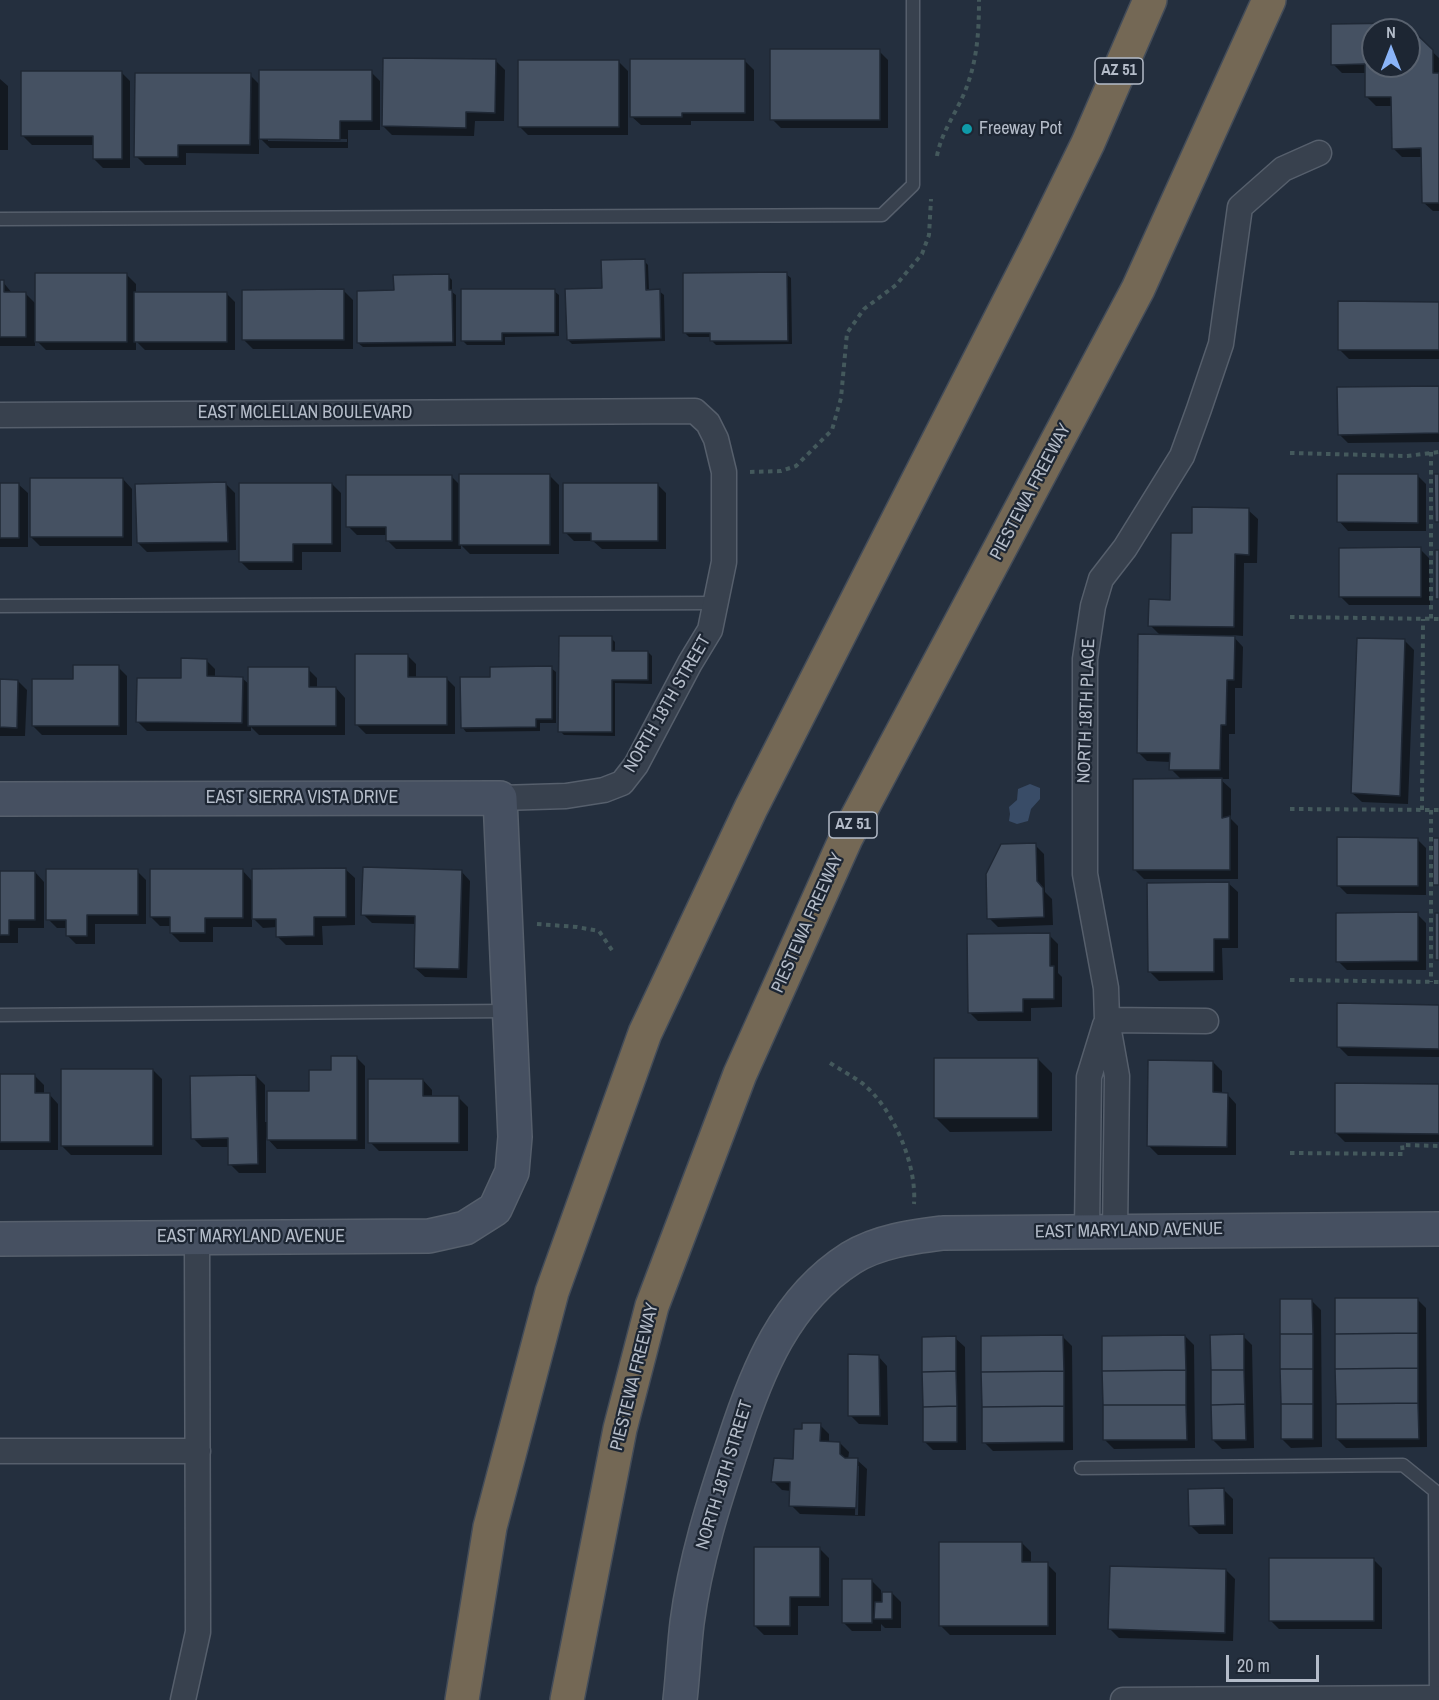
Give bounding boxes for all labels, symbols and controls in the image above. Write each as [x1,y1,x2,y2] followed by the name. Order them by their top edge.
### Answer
[1361,18,1421,78] north arrow
[1386,21,1396,43] text: N
[1095,58,1143,84] road number: AZ 51
[979,118,1062,140] place label: Freeway Pot
[960,122,974,136] marker: Freeway Pot
[198,402,412,424] street label: EAST MCLELLAN BOULEVARD
[986,420,1076,564] street label: PIESTEWA FREEWAY
[620,632,716,776] street label: NORTH 18TH STREET
[1074,638,1100,784] street label: NORTH 18TH PLACE
[206,787,398,809] street label: EAST SIERRA VISTA DRIVE
[829,812,877,838] road number: AZ 51
[767,850,849,996] street label: PIESTEWA FREEWAY
[1035,1219,1223,1243] street label: EAST MARYLAND AVENUE
[157,1226,345,1248] street label: EAST MARYLAND AVENUE
[606,1301,664,1453] street label: PIESTEWA FREEWAY
[692,1398,758,1552] street label: NORTH 18TH STREET
[1229,1643,1322,1681] scale bar
[1237,1653,1270,1678] text: 20 m

